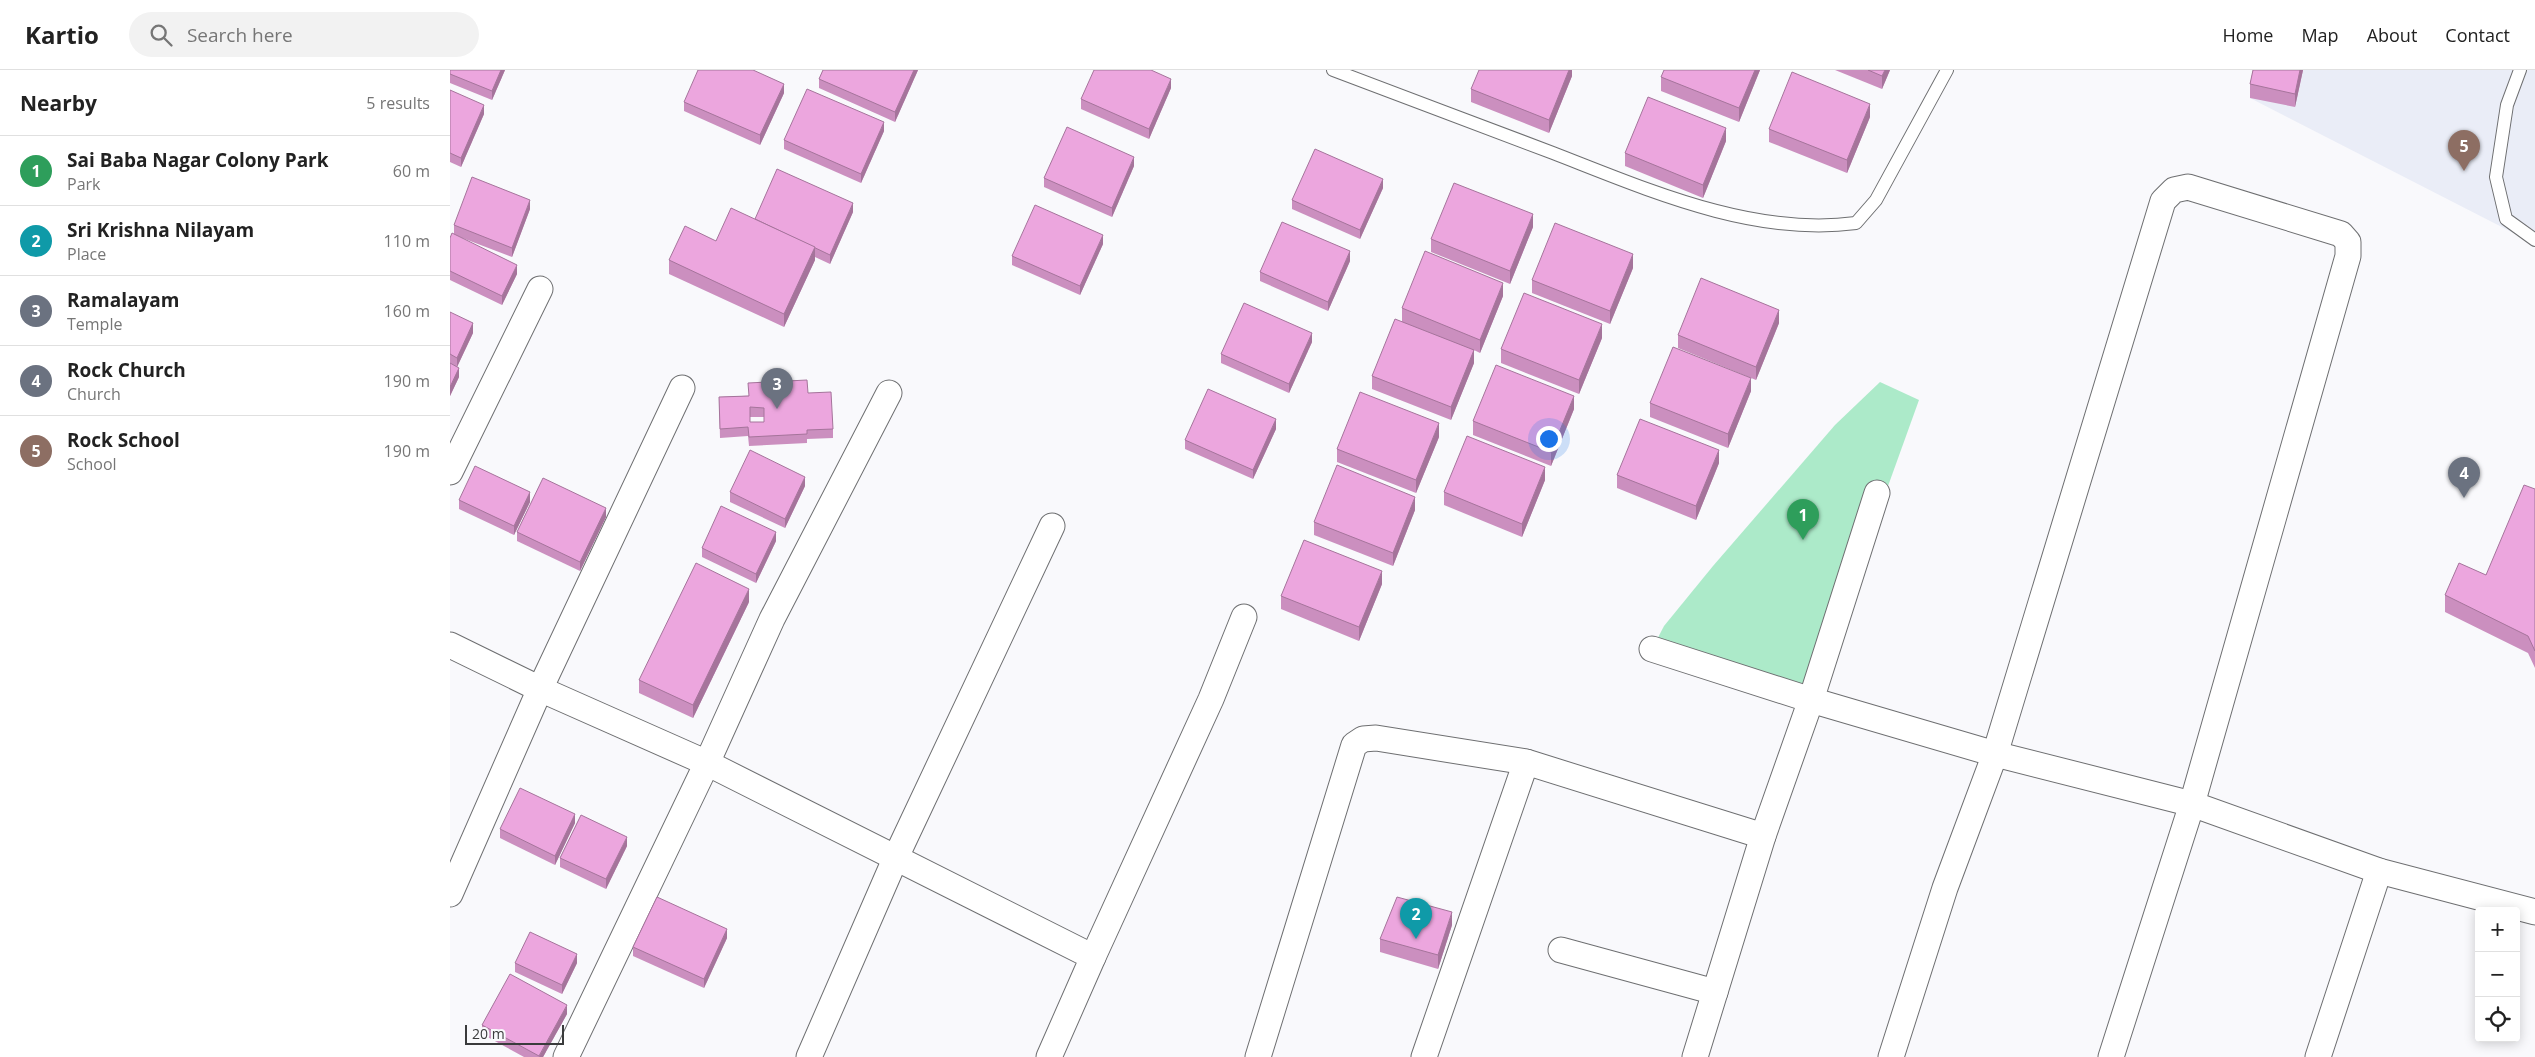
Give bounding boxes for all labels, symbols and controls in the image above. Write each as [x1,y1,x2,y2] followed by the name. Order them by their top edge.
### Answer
[129,12,479,57] search box
[25,18,99,51] text: Kartio
[147,21,175,49] icon: search
[187,22,293,48] text: Search here
[2223,23,2273,47] text: Home
[2301,23,2339,47] text: Map
[2367,23,2417,47] text: About
[2445,23,2510,47] text: Contact
[20,89,97,117] text: Nearby
[366,92,430,114] text: 5 results
[2448,130,2480,171] pin: 5
[67,147,329,173] text: Sai Baba Nagar Colony Park
[31,160,41,182] text: 1
[393,160,430,182] text: 60 m
[67,173,100,195] text: Park
[67,217,254,243] text: Sri Krishna Nilayam
[31,230,41,252] text: 2
[384,230,430,252] text: 110 m
[67,243,106,265] text: Place
[67,287,179,313] text: Ramalayam
[31,300,41,322] text: 3
[384,300,430,322] text: 160 m
[67,313,122,335] text: Temple
[67,357,186,383] text: Rock Church
[761,368,793,409] pin: 3
[31,370,41,392] text: 4
[384,370,430,392] text: 190 m
[67,383,121,405] text: Church
[1536,426,1562,452] your location
[67,427,180,453] text: Rock School
[31,440,41,462] text: 5
[384,440,430,462] text: 190 m
[67,453,117,475] text: School
[2448,457,2480,498] pin: 4
[1787,499,1819,540] pin: 1
[1400,898,1432,939] pin: 2
[2475,907,2520,1042] map controls
[2475,907,2520,952] button: +
[2475,952,2520,997] button: −
[2475,997,2520,1042] button: locate
[465,1022,564,1045] scale bar
[472,1024,505,1043] text: 20 m

